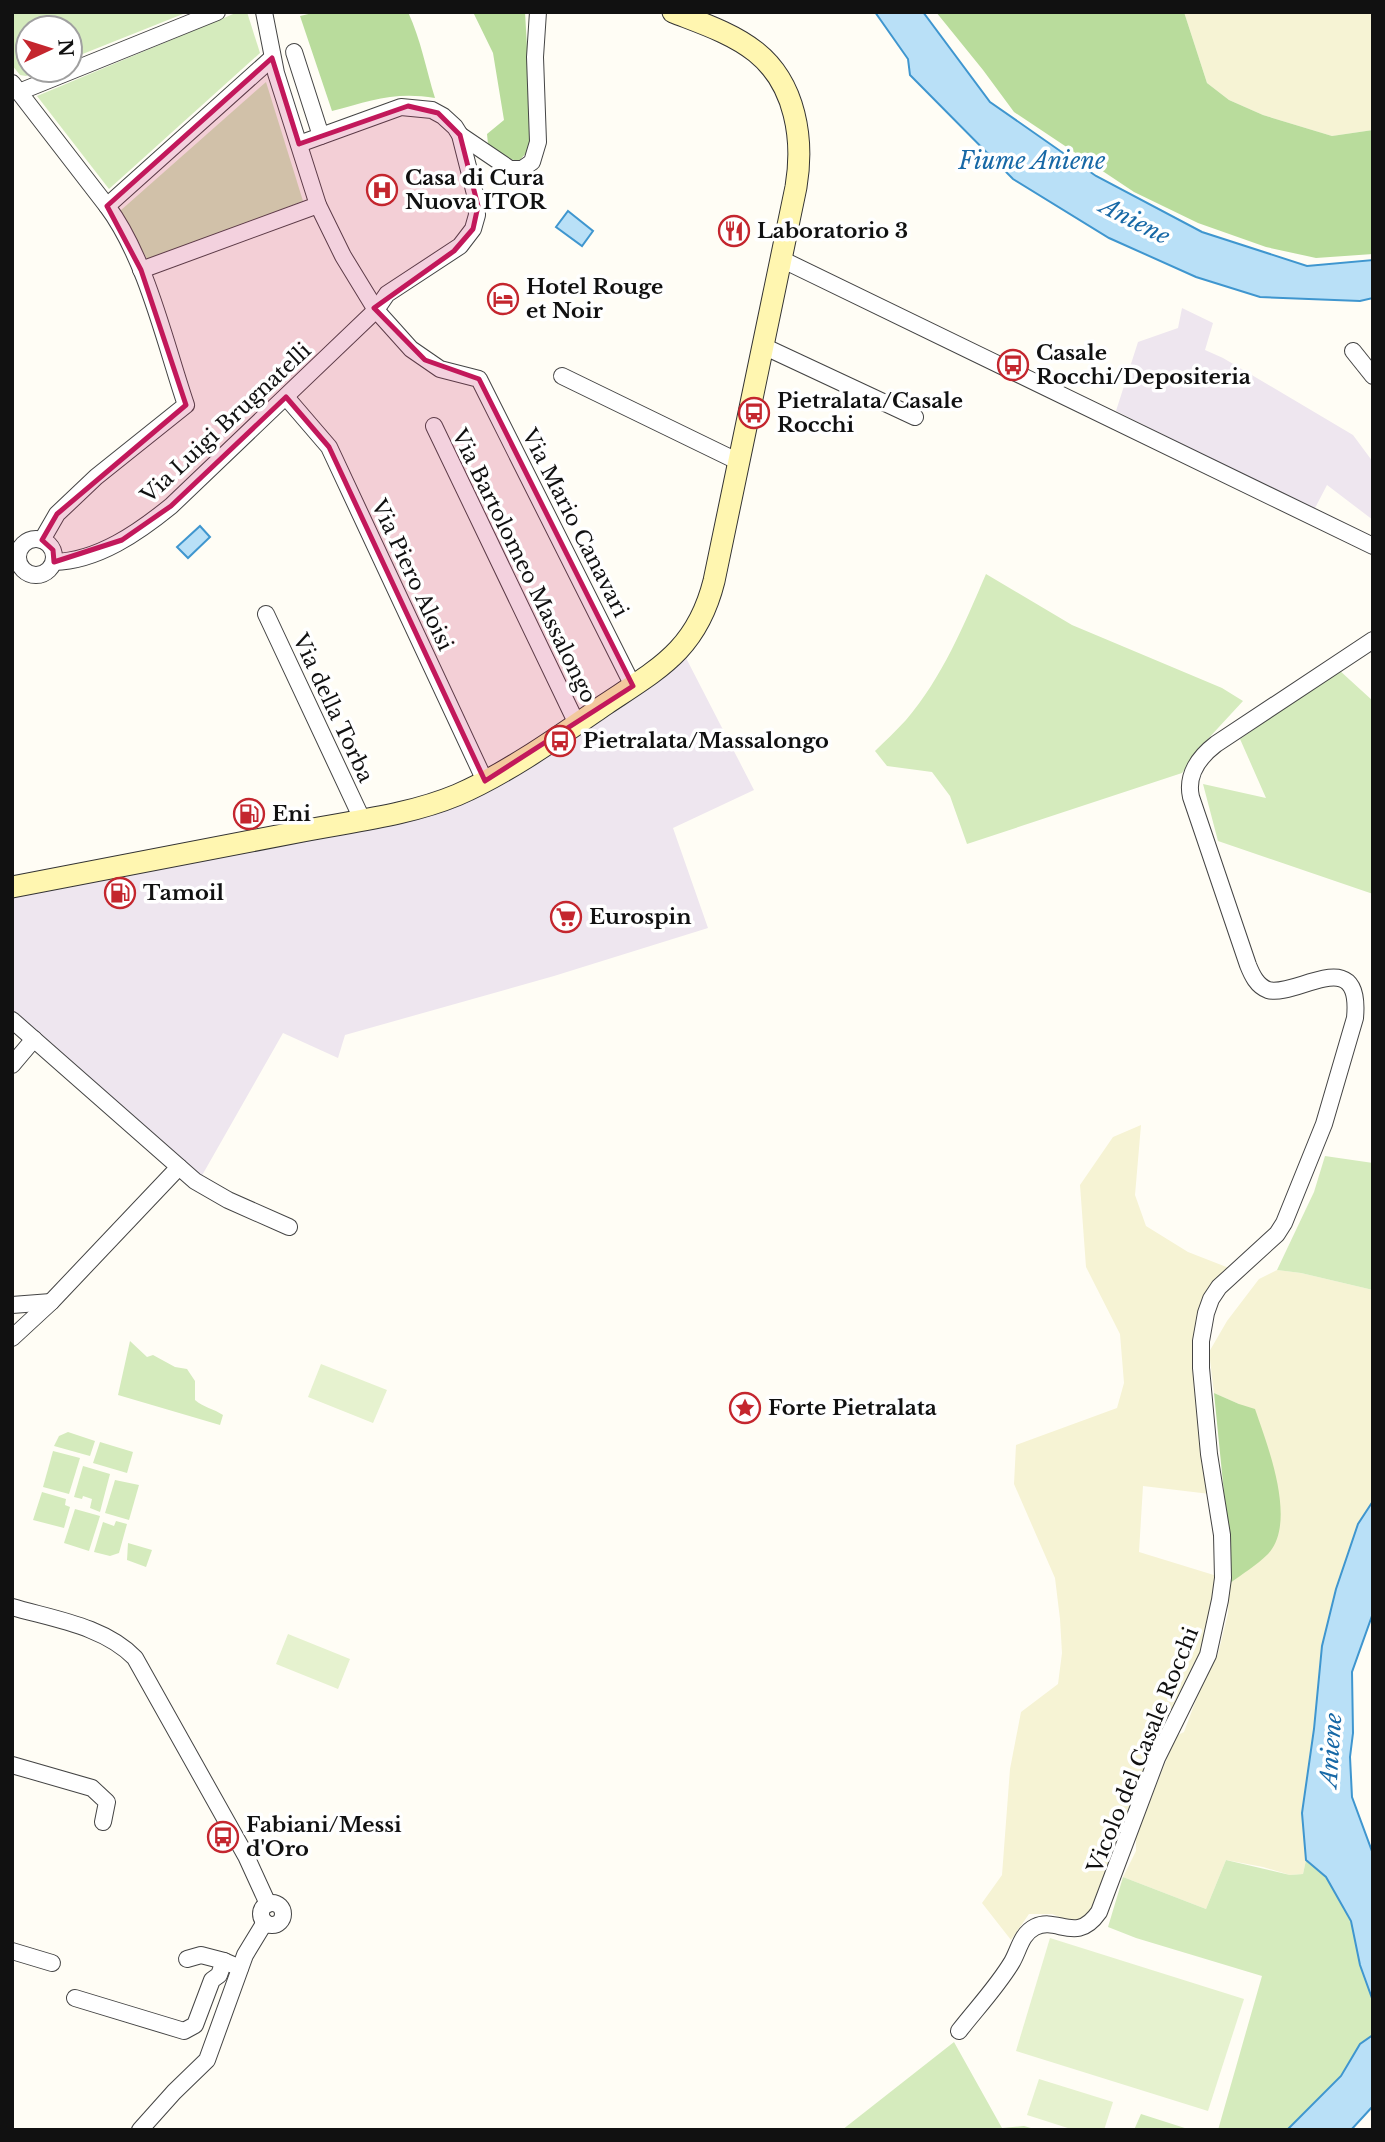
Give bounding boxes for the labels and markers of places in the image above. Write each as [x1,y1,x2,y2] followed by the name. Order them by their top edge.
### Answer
[405,165,547,215] place label: Casa di Cura Nuova ITOR
[365,173,399,207] hospital icon: Casa di Cura Nuova ITOR
[717,214,751,248] restaurant icon: Laboratorio 3
[757,218,908,244] place label: Laboratorio 3
[526,274,663,324] place label: Hotel Rouge et Noir
[486,282,520,316] hotel icon: Hotel Rouge et Noir
[1036,340,1251,390] place label: Casale Rocchi/Depositeria
[996,348,1030,382] bus stop icon: Casale Rocchi/Depositeria
[777,388,963,438] place label: Pietralata/Casale Rocchi
[737,396,771,430] bus stop icon: Pietralata/Casale Rocchi
[543,724,577,758] bus stop icon: Pietralata/Massalongo
[583,728,829,754] place label: Pietralata/Massalongo
[232,797,266,831] fuel station icon: Eni
[272,801,311,827] place label: Eni
[103,876,137,910] fuel station icon: Tamoil
[143,880,224,906] place label: Tamoil
[549,900,583,934] supermarket icon: Eurospin
[589,904,691,930] place label: Eurospin
[728,1391,762,1425] place icon: Forte Pietralata
[768,1395,937,1421] place label: Forte Pietralata
[246,1812,402,1862] place label: Fabiani/Messi d'Oro
[206,1820,240,1854] bus stop icon: Fabiani/Messi d'Oro

